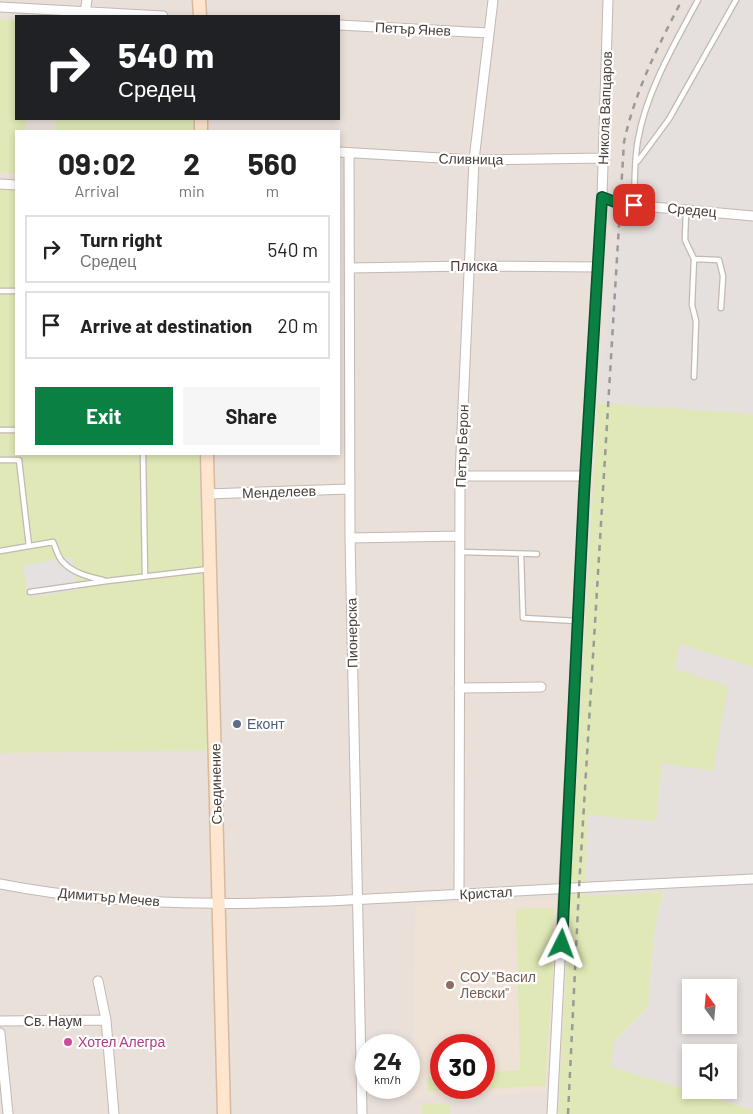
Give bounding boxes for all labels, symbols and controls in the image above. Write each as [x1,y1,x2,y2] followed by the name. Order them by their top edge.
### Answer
[375,18,452,39] street label: Петър Янев
[118,33,214,75] text: 540 m
[35,35,100,100] icon: right
[594,51,615,165] street label: Никола Вапцаров
[118,75,196,101] text: Средец
[58,145,136,181] text: 09:02
[183,145,200,181] text: 2
[248,145,297,181] text: 560
[438,149,504,168] street label: Сливница
[75,181,119,200] text: Arrival
[179,181,205,200] text: min
[266,181,279,200] text: m
[613,184,655,226] pin
[620,191,648,219] icon: arrive
[667,199,717,220] street label: Средец
[80,228,162,251] text: Turn right
[37,235,65,263] icon: right
[268,238,318,261] text: 540 m
[80,251,136,270] text: Средец
[450,257,498,274] street label: Плиска
[37,311,65,339] icon: arrive
[80,314,252,337] text: Arrive at destination
[278,314,318,337] text: 20 m
[35,387,173,445] button: Exit
[183,387,320,445] button: Share
[452,404,471,488] street label: Петър Берон
[242,482,316,501] street label: Менделеев
[342,598,361,668] street label: Пионерска
[247,715,285,732] place label: Еконт
[231,718,243,730] marker: Еконт
[206,743,225,825] street label: Съединение
[459,883,513,902] street label: Кристал
[57,884,161,909] street label: Димитър Мечев
[535,917,587,969] position arrow
[460,968,536,1001] place label: СОУ "Васил Левски"
[444,979,456,991] marker: СОУ "Васил Левски"
[682,979,738,1034] north arrow
[682,979,737,1099] map controls
[24,1012,82,1029] street label: Св. Наум
[78,1033,165,1050] place label: Хотел Алегра
[430,1034,495,1099] speed limit sign: 30
[62,1036,74,1048] marker: Хотел Алегра
[682,1044,737,1099] button: sound
[373,1045,402,1075] text: 24
[374,1072,401,1086] text: km/h

